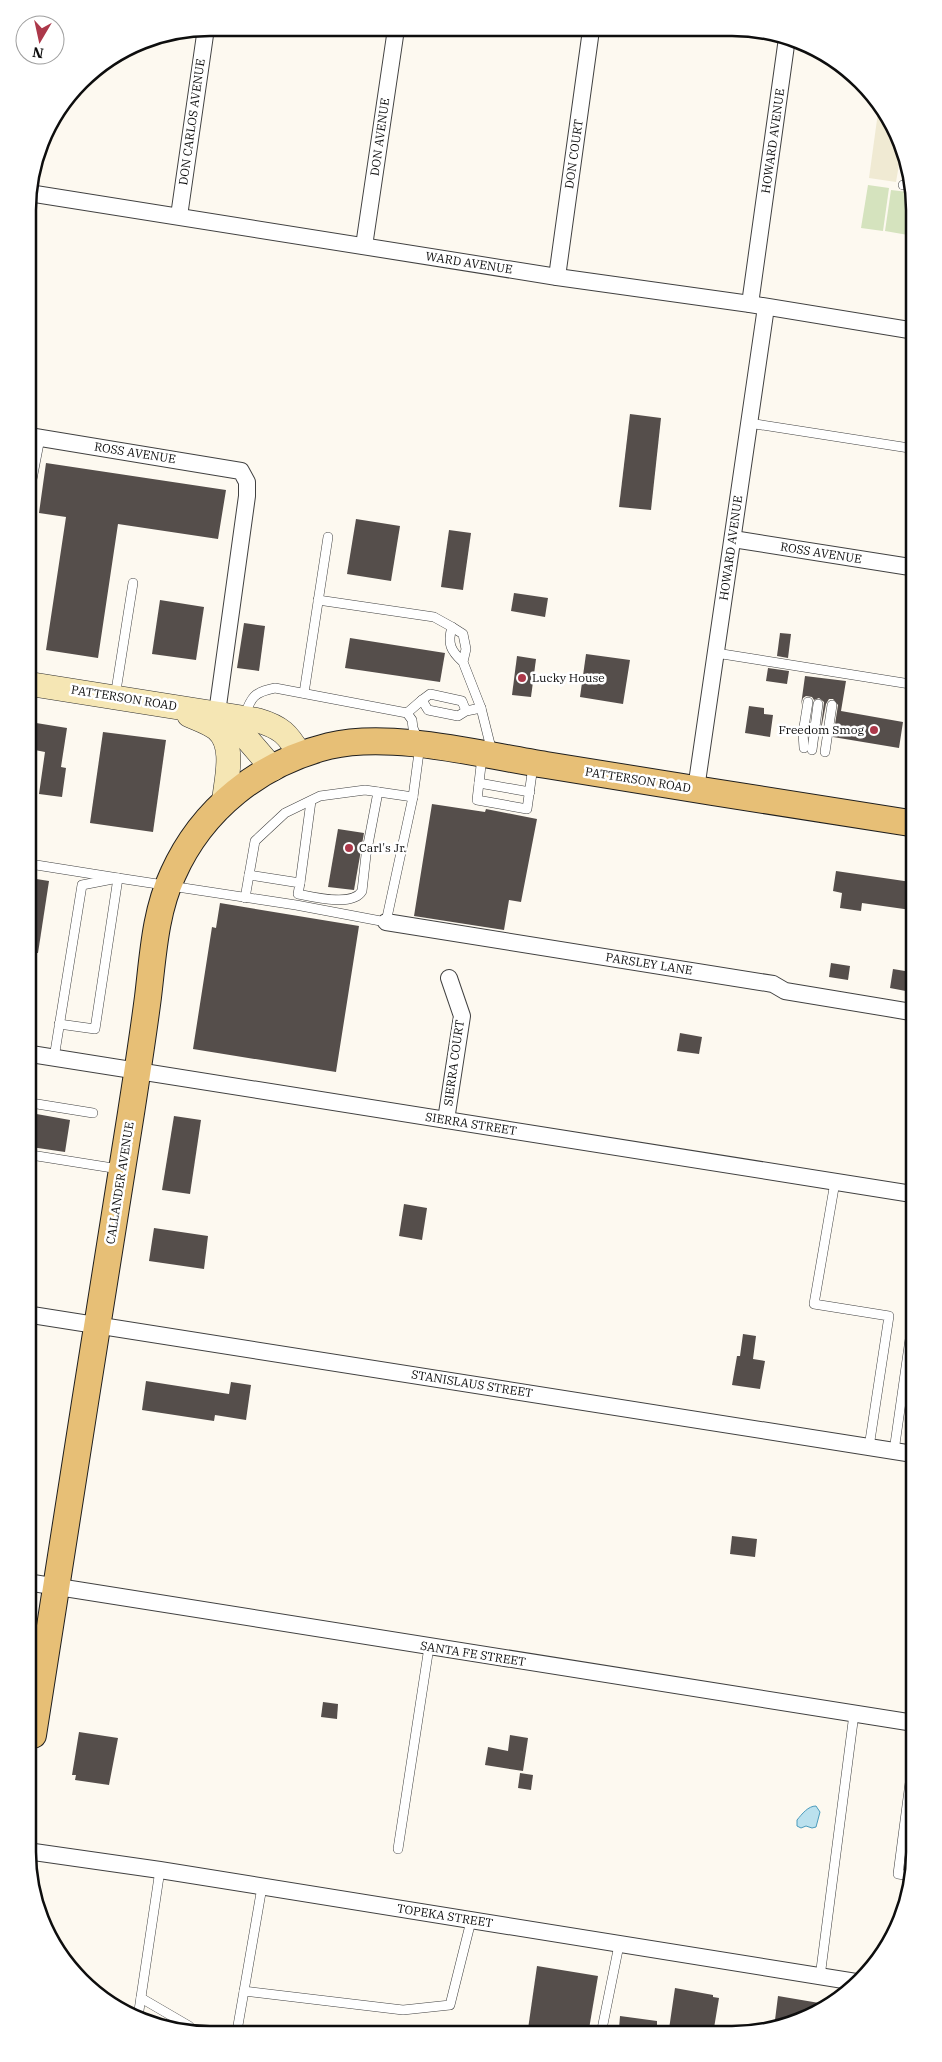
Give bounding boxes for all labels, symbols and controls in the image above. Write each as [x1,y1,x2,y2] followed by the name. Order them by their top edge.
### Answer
[15,15,65,65] north arrow
[31,43,45,63] text: N
[175,58,208,186] street label: DON CARLOS AVENUE
[758,88,787,194] street label: HOWARD AVENUE
[367,97,392,177] street label: DON AVENUE
[561,118,586,190] street label: DON COURT
[425,248,514,277] street label: WARD AVENUE
[93,439,177,466] street label: ROSS AVENUE
[716,495,745,601] street label: HOWARD AVENUE
[779,539,863,566] street label: ROSS AVENUE
[532,670,605,685] place label: Lucky House
[516,672,528,684] marker: Lucky House
[70,682,178,713] street label: PATTERSON ROAD
[778,722,864,737] place label: Freedom Smog
[868,724,880,736] marker: Freedom Smog
[584,764,692,795] street label: PATTERSON ROAD
[359,840,406,855] place label: Carl's Jr.
[343,842,355,854] marker: Carl's Jr.
[605,949,694,978] street label: PARSLEY LANE
[440,1019,467,1107] street label: SIERRA COURT
[424,1109,518,1138] street label: SIERRA STREET
[102,1121,137,1245] street label: CALLANDER AVENUE
[410,1367,534,1401] street label: STANISLAUS STREET
[419,1638,527,1669] street label: SANTA FE STREET
[396,1901,494,1931] street label: TOPEKA STREET

